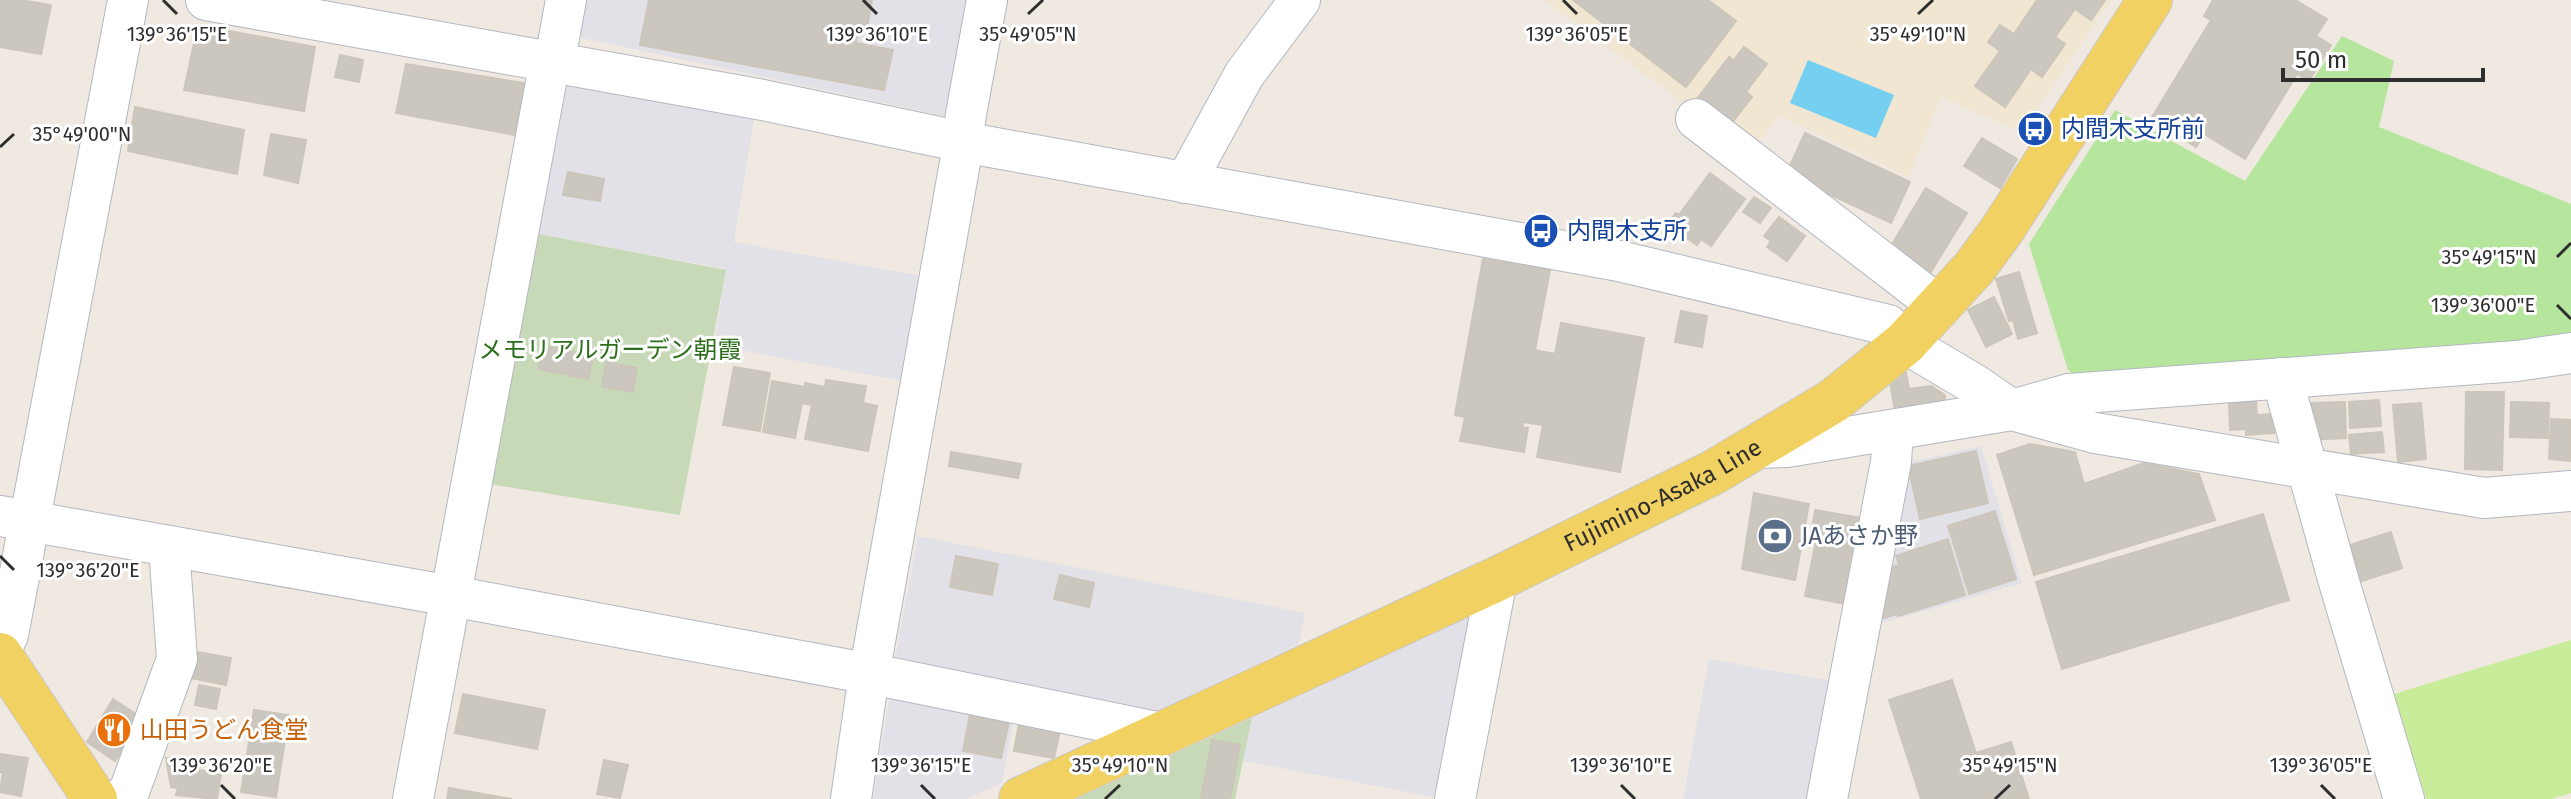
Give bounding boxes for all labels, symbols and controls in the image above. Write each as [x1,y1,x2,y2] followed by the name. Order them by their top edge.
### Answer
[127,22,227,46] text: 139°36'15"E
[826,22,928,46] text: 139°36'10"E
[979,22,1077,46] text: 35°49'05"N
[1525,22,1629,46] text: 139°36'05"E
[1870,22,1966,46] text: 35°49'10"N
[2283,32,2483,82] scale bar
[2295,46,2347,74] text: 50 m
[2016,110,2054,148] bus stop icon: 内間木支所前
[2061,115,2205,143] place label: 内間木支所前
[33,122,131,146] text: 35°49'00"N
[1522,212,1560,250] bus stop icon: 内間木支所
[1567,217,1687,245] place label: 内間木支所
[2441,245,2537,269] text: 35°49'15"N
[2431,293,2535,317] text: 139°36'00"E
[478,336,742,364] park label: メモリアルガーデン朝霞
[1559,433,1767,558] street label: Fujimino-Asaka Line
[1756,517,1794,555] bank icon: JAあさか野
[1801,522,1918,550] place label: JAあさか野
[36,558,140,582] text: 139°36'20"E
[95,711,133,749] restaurant icon: 山田うどん食堂
[140,716,308,744] place label: 山田うどん食堂
[169,753,273,777] text: 139°36'20"E
[871,753,971,777] text: 139°36'15"E
[1072,753,1168,777] text: 35°49'10"N
[1570,753,1672,777] text: 139°36'10"E
[1962,753,2058,777] text: 35°49'15"N
[2269,753,2373,777] text: 139°36'05"E

